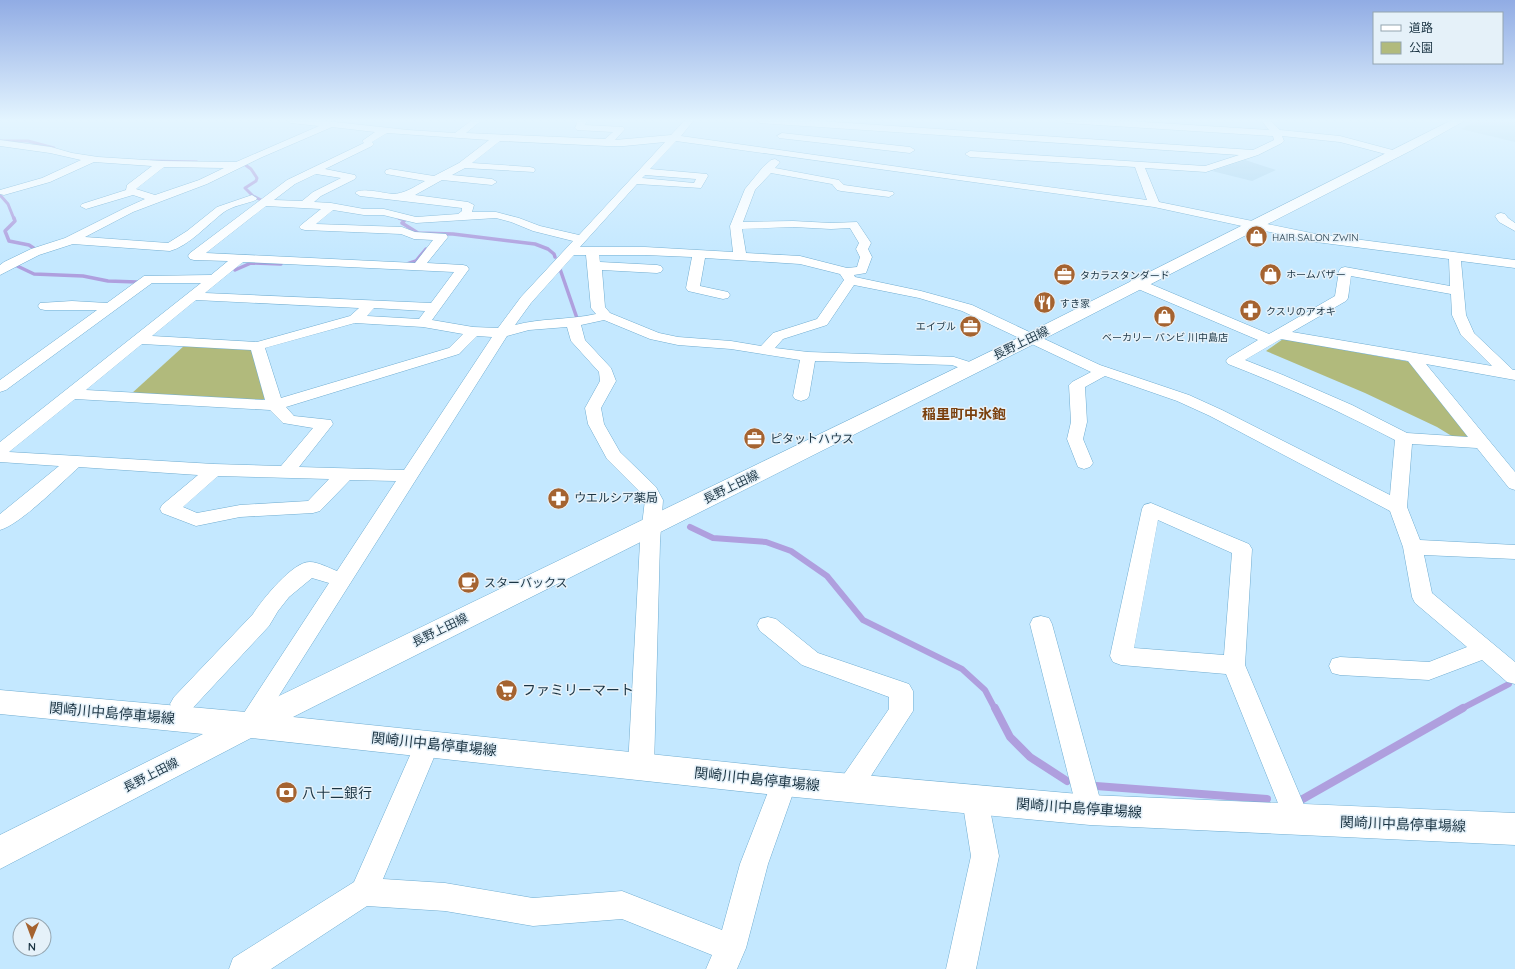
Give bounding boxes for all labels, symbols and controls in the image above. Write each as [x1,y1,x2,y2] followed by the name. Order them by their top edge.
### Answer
[1373,12,1503,64] legend
[1409,20,1433,35] text: 道路
[1409,40,1433,55] text: 公園
[1243,224,1269,250] shop icon: HAIR SALON ZWIN
[1272,231,1358,244] place label: HAIR SALON ZWIN
[1257,261,1283,287] shop icon: ホームバザー
[1051,262,1077,288] office icon: タカラスタンダード
[1286,268,1346,281] place label: ホームバザー
[1080,269,1170,282] place label: タカラスタンダード
[1031,290,1057,316] restaurant icon: すき家
[1060,297,1090,310] place label: すき家
[1238,298,1264,324] pharmacy icon: クスリのアオキ
[1152,304,1178,330] shop icon: ベーカリー パンビ 川中島店
[1266,305,1336,318] place label: クスリのアオキ
[958,313,984,339] office icon: エイブル
[916,320,956,333] place label: エイブル
[991,323,1051,362] street label: 長野上田線
[1102,331,1228,344] place label: ベーカリー パンビ 川中島店
[922,405,1006,423] district label: 稲里町中氷鉋
[741,426,767,452] office icon: ピタットハウス
[770,431,854,446] place label: ピタットハウス
[701,467,761,506] street label: 長野上田線
[546,485,572,511] pharmacy icon: ウエルシア薬局
[574,490,658,505] place label: ウエルシア薬局
[456,570,482,596] cafe icon: スターバックス
[484,575,568,590] place label: スターバックス
[410,610,470,649] street label: 長野上田線
[494,677,520,703] supermarket icon: ファミリーマート
[522,681,634,699] place label: ファミリーマート
[48,699,176,727] street label: 関崎川中島停車場線
[370,728,498,760] street label: 関崎川中島停車場線
[121,754,181,795] street label: 長野上田線
[693,763,821,795] street label: 関崎川中島停車場線
[273,780,299,806] bank icon: 八十二銀行
[302,784,372,802] place label: 八十二銀行
[1016,795,1142,821] street label: 関崎川中島停車場線
[1340,813,1466,835] street label: 関崎川中島停車場線
[12,917,52,957] north arrow
[28,940,36,954] text: N

